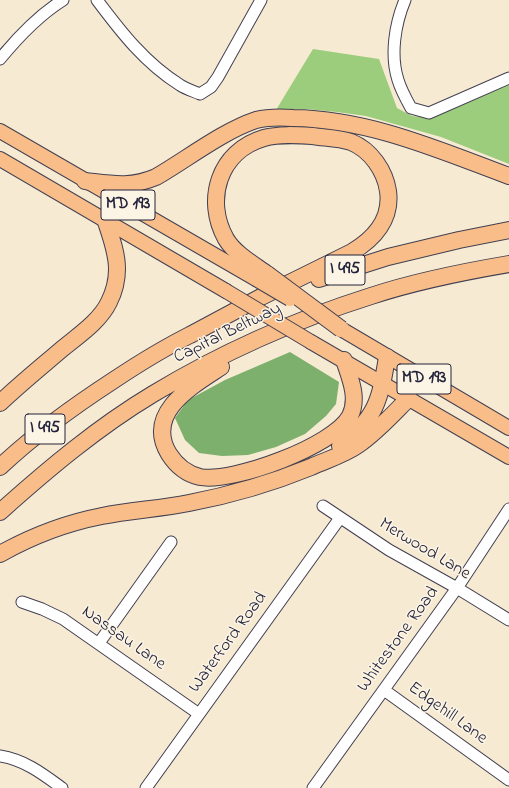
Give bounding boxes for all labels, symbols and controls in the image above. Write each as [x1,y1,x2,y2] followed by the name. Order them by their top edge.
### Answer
[101,190,155,220] road number: MD 193
[325,255,365,285] road number: I 495
[171,299,285,369] street label: Capital Beltway
[397,364,451,394] road number: MD 193
[25,414,65,444] road number: I 495
[374,514,474,586] street label: Merwood Lane
[354,583,444,697] street label: Whitestone Road
[185,588,273,698] street label: Waterford Road
[77,602,169,676] street label: Nassau Lane
[403,678,491,750] street label: Edgehill Lane

